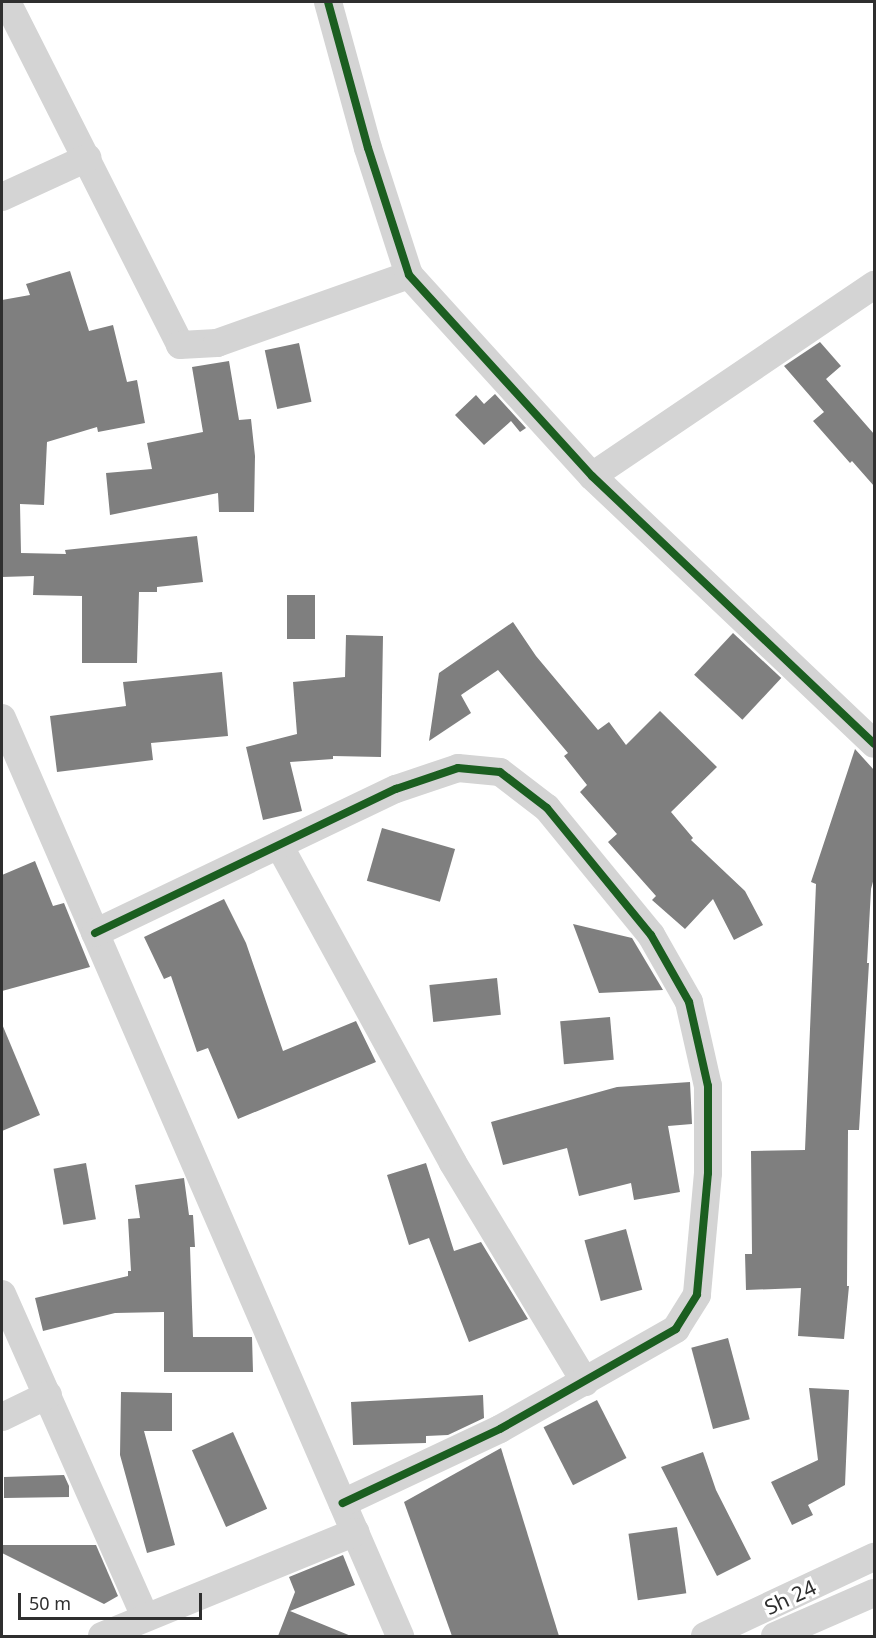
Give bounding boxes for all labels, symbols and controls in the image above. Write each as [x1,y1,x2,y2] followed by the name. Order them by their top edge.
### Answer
[760,1574,820,1620] street label: Sh 24
[21,1581,206,1619] scale bar
[29,1591,71,1615] text: 50 m

